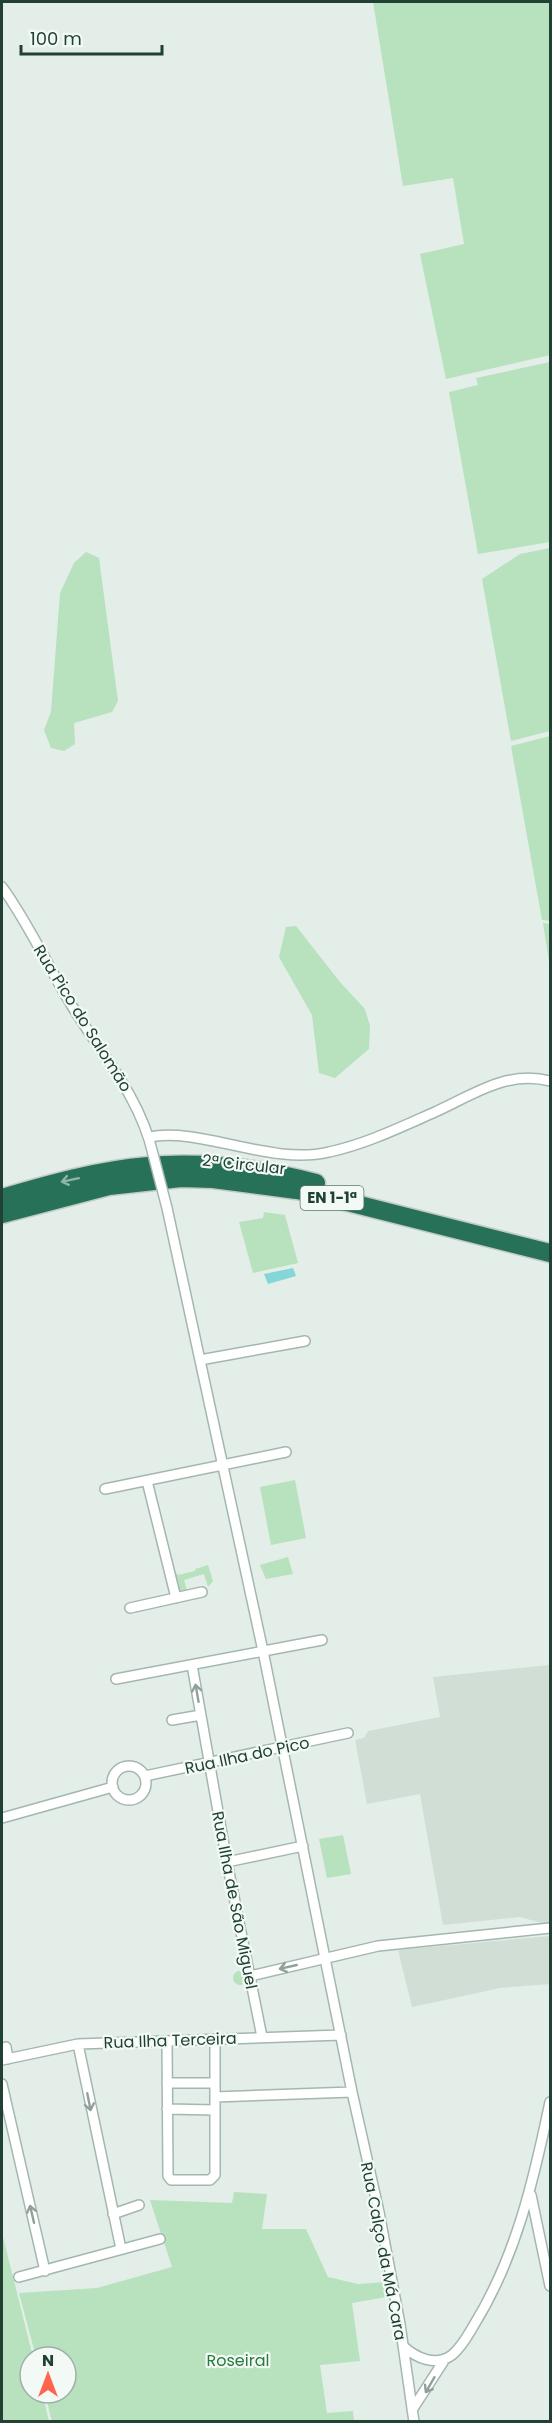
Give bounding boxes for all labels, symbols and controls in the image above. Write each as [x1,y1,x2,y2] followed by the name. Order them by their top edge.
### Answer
[21,18,162,56] scale bar
[30,26,82,51] text: 100 m
[28,940,137,1096] street label: Rua Pico do Salomão
[201,1149,287,1180] street label: 2ª Circular
[61,1175,81,1186] one-way arrow
[300,1186,364,1210] road number: EN 1-1ª
[191,1684,202,1703] one-way arrow
[183,1731,311,1780] street label: Rua Ilha do Pico
[206,1809,263,1991] street label: Rua Ilha de São Miguel
[279,1961,298,1973] one-way arrow
[103,2027,237,2054] street label: Rua Ilha Terceira
[84,2091,95,2111] one-way arrow
[355,2160,412,2342] street label: Rua Calço da Má Cara
[26,2205,37,2225] one-way arrow
[18,2345,78,2405] north arrow
[42,2349,54,2372] text: N
[207,2349,269,2372] park label: Roseiral
[423,2376,435,2393] one-way arrow

